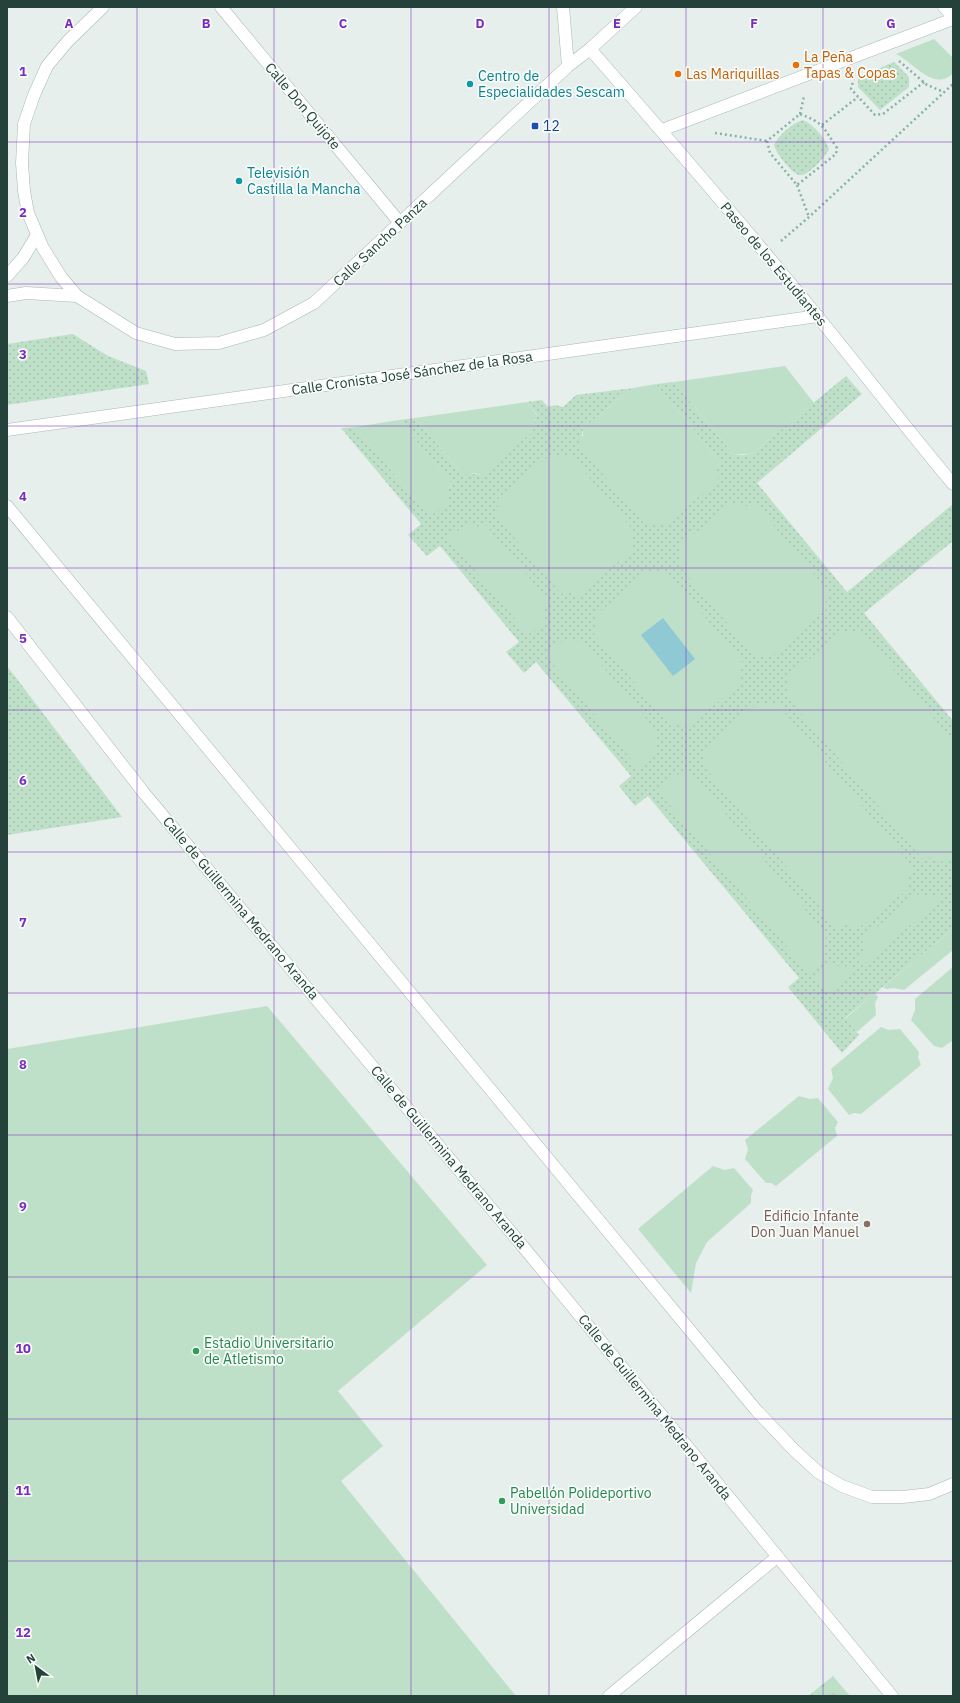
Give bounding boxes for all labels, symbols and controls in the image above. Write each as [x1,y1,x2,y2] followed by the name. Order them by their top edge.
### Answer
[65,15,74,32] text: A
[202,15,211,32] text: B
[339,15,348,32] text: C
[475,15,485,32] text: D
[613,15,621,32] text: E
[750,15,758,32] text: F
[886,15,896,32] text: G
[804,48,896,82] place label: La Peña Tapas & Copas
[261,59,345,154] street label: Calle Don Quijote
[791,60,801,70] marker: La Peña Tapas & Copas
[19,63,27,80] text: 1
[686,65,780,83] place label: Las Mariquillas
[478,67,625,101] place label: Centro de Especialidades Sescam
[673,69,683,79] marker: Las Mariquillas
[465,79,475,89] marker: Centro de Especialidades Sescam
[543,117,560,135] place label: 12
[530,121,540,131] marker: 12
[247,164,361,198] place label: Televisión Castilla la Mancha
[234,176,244,186] marker: Televisión Castilla la Mancha
[329,193,431,290] street label: Calle Sancho Panza
[717,198,831,330] street label: Paseo de los Estudiantes
[19,204,27,221] text: 2
[19,346,27,363] text: 3
[290,347,534,399] street label: Calle Cronista José Sánchez de la Rosa
[19,488,27,505] text: 4
[19,630,27,647] text: 5
[19,772,27,789] text: 6
[159,813,323,1004] street label: Calle de Guillermina Medrano Aranda
[19,914,27,931] text: 7
[19,1056,27,1073] text: 8
[367,1062,531,1253] street label: Calle de Guillermina Medrano Aranda
[19,1198,27,1215] text: 9
[750,1207,859,1241] place label: Edificio Infante Don Juan Manuel
[862,1219,872,1229] marker: Edificio Infante Don Juan Manuel
[574,1311,736,1504] street label: Calle de Guillermina Medrano Aranda
[204,1334,334,1368] place label: Estadio Universitario de Atletismo
[15,1340,31,1357] text: 10
[191,1346,201,1356] marker: Estadio Universitario de Atletismo
[15,1482,31,1499] text: 11
[510,1484,652,1518] place label: Pabellón Polideportivo Universidad
[497,1496,507,1506] marker: Pabellón Polideportivo Universidad
[15,1624,31,1641] text: 12
[16,1647,56,1687] north arrow
[24,1650,38,1667] text: N

